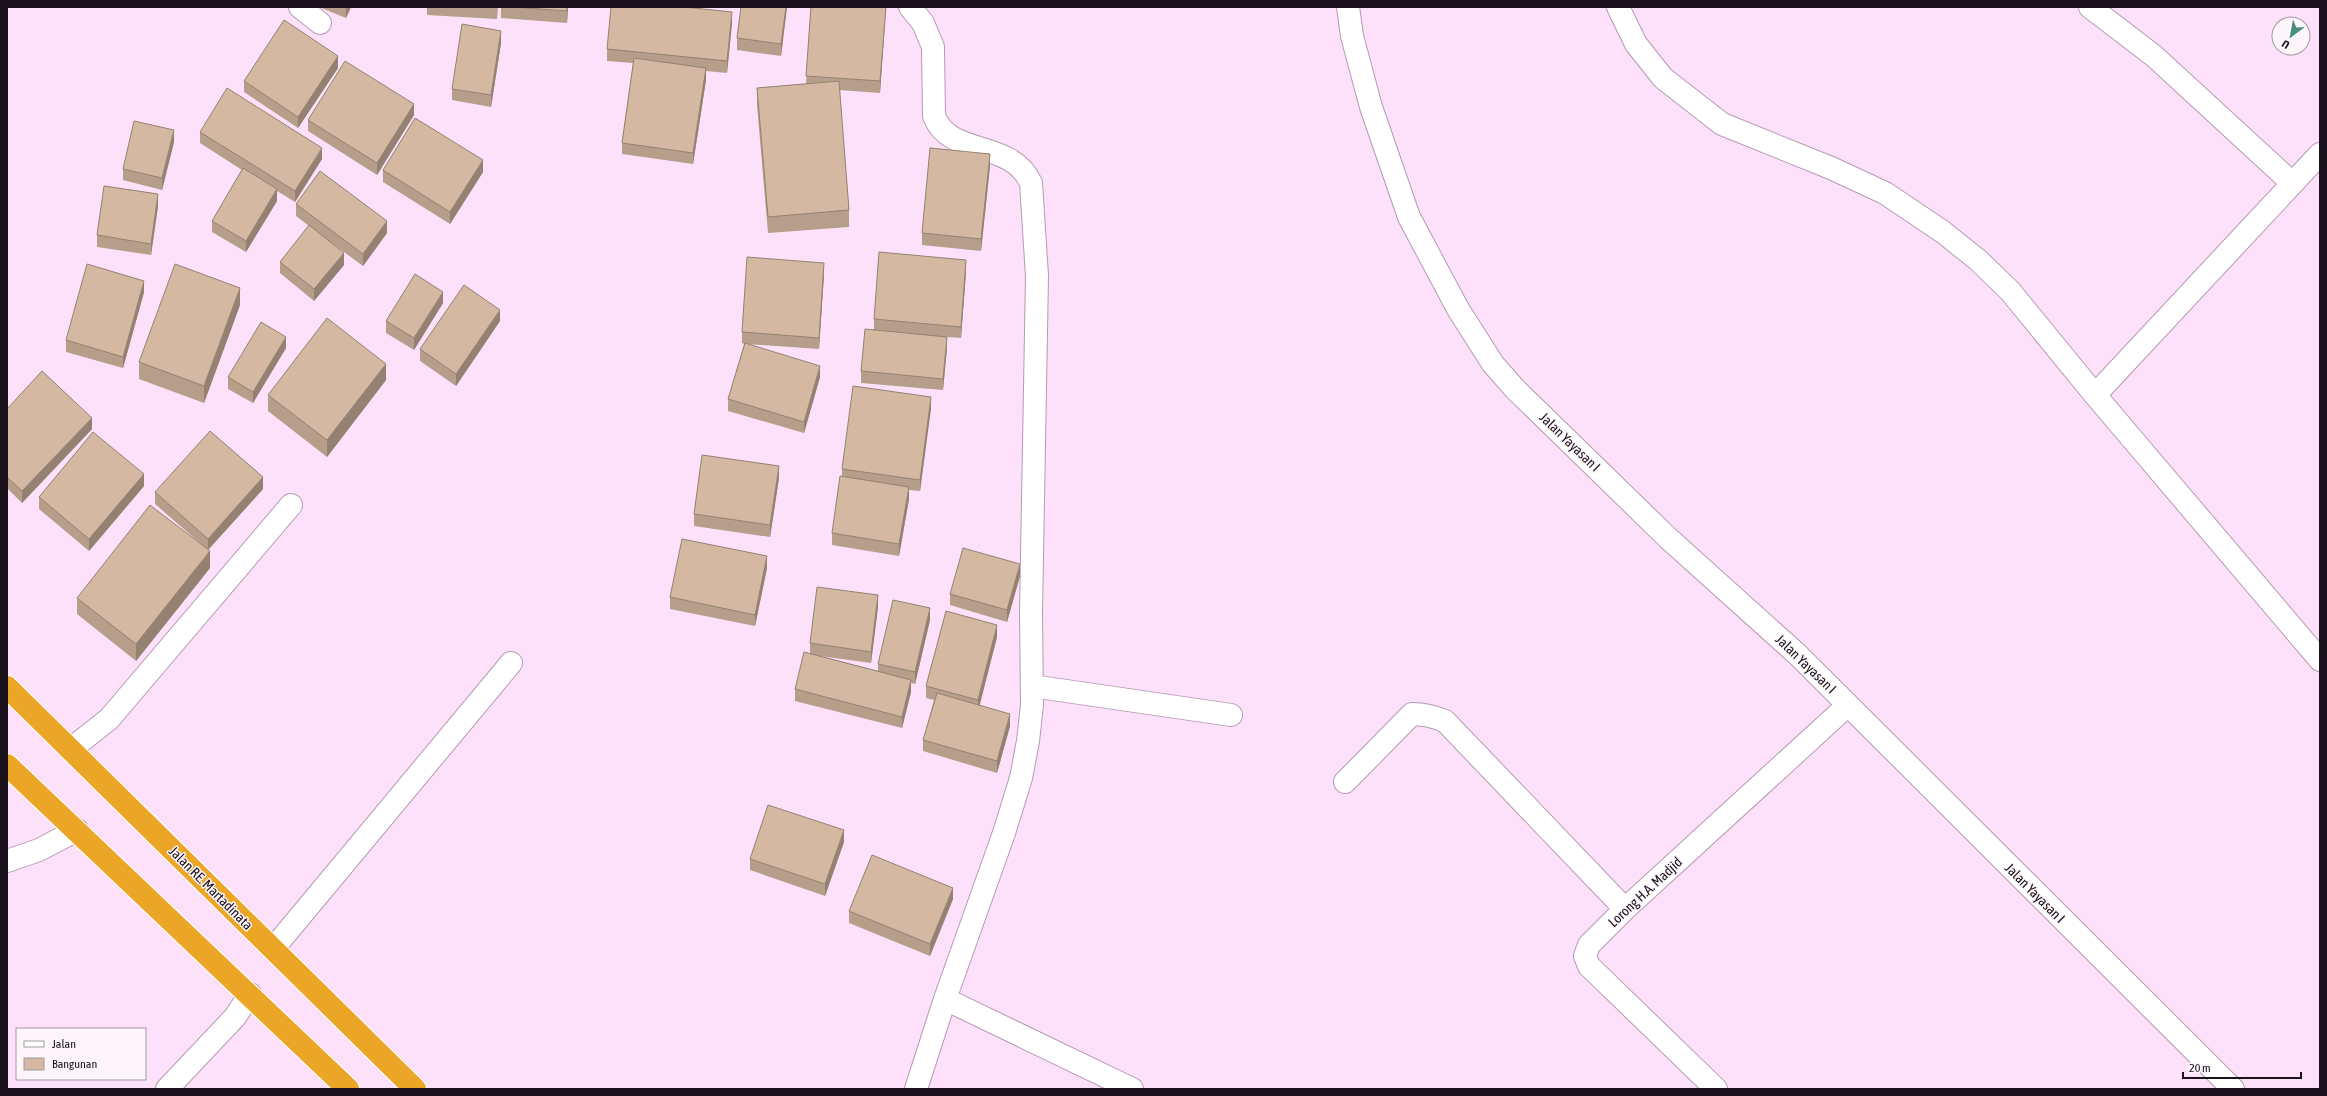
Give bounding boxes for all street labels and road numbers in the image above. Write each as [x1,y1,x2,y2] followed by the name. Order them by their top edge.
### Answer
[1537,409,1603,475] street label: Jalan Yayasan I
[1773,631,1839,697] street label: Jalan Yayasan I
[166,843,256,933] street label: Jalan RE. Martadinata
[1605,854,1685,930] street label: Lorong H.A. Madjid
[2002,860,2068,926] street label: Jalan Yayasan I

